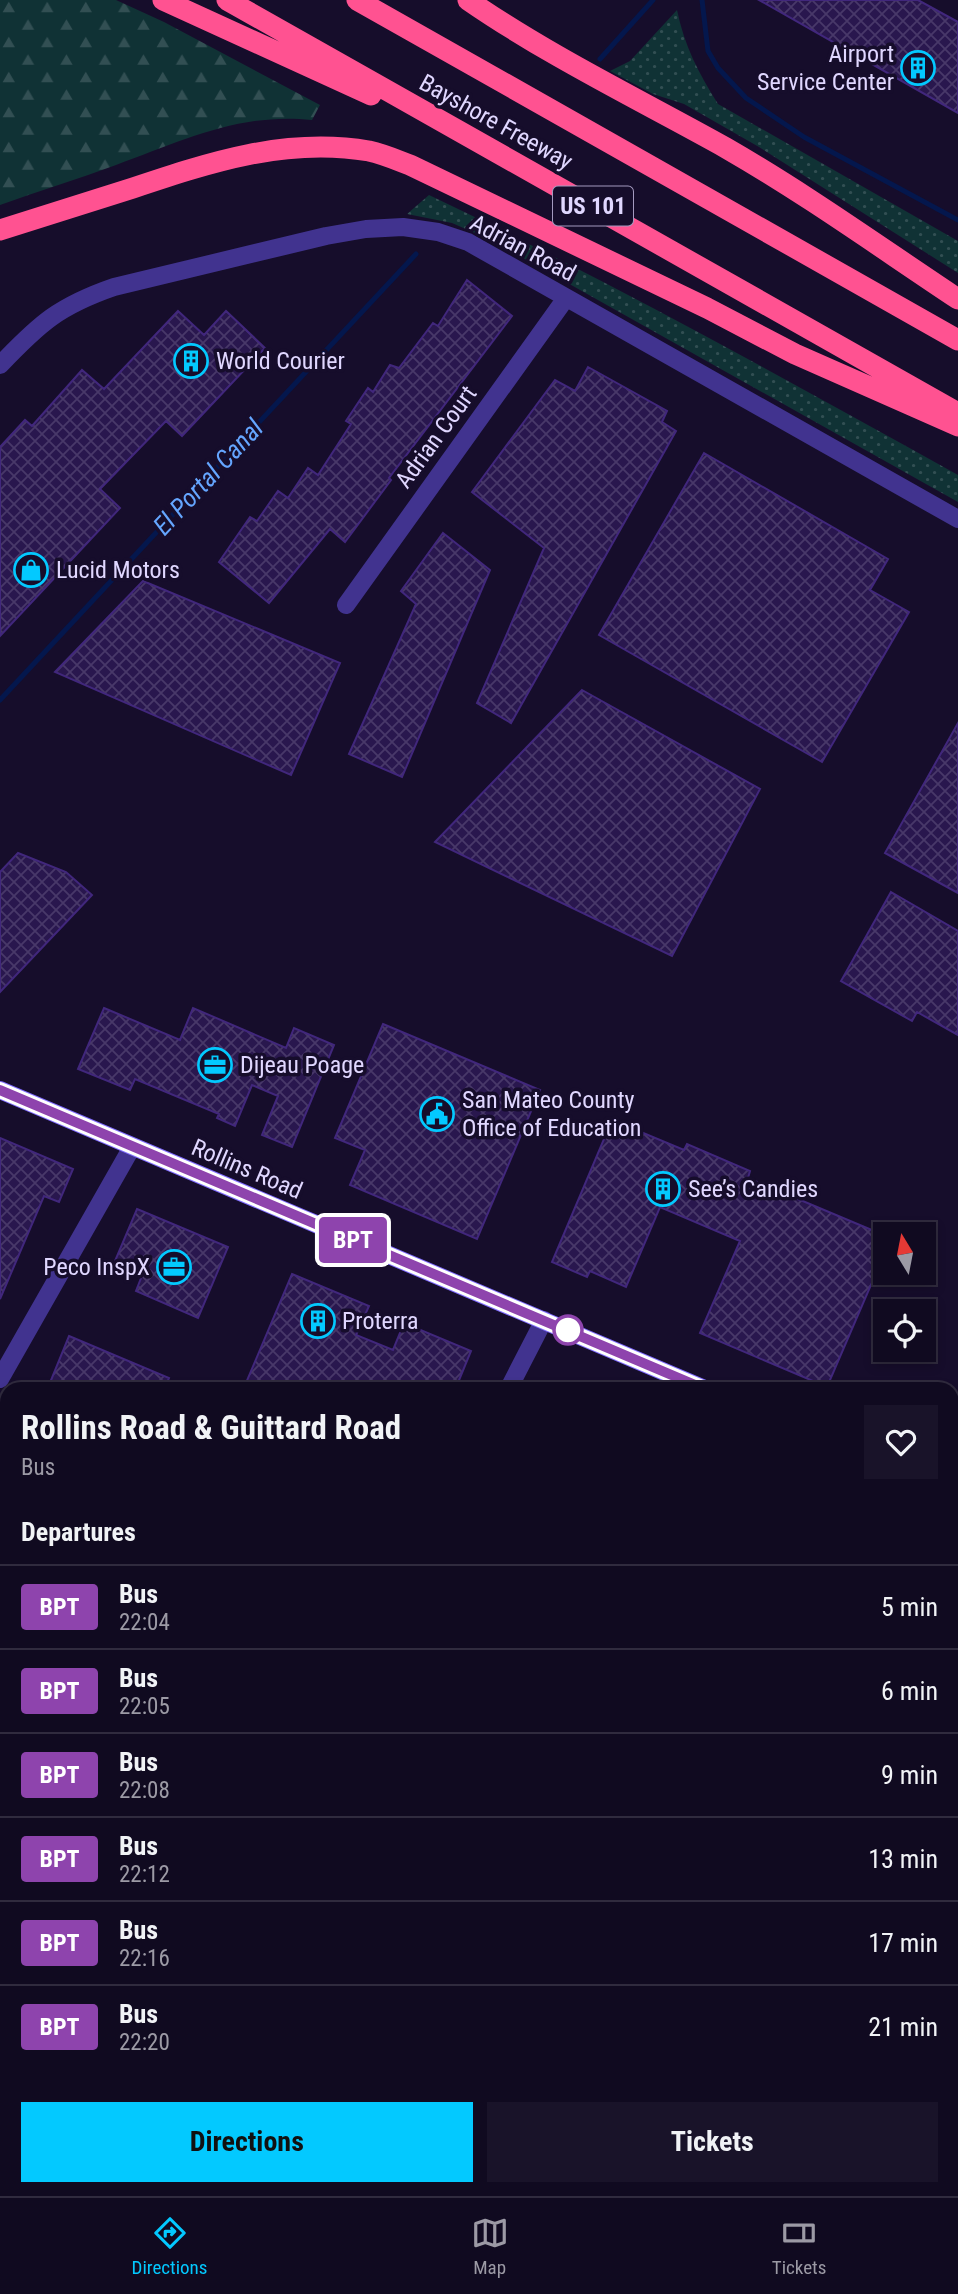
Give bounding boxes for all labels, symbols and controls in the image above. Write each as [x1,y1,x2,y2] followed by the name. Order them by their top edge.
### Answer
[757,40,894,96] place label: Airport Service Center
[899,49,937,87] building icon: Airport Service Center
[415,68,577,176] street label: Bayshore Freeway
[553,186,633,226] road number: US 101
[465,209,581,287] street label: Adrian Road
[172,342,210,380] building icon: World Courier
[216,347,345,375] place label: World Courier
[390,380,482,494] street label: Adrian Court
[147,412,270,541] water label: El Portal Canal
[12,551,50,589] shop icon: Lucid Motors
[56,556,180,584] place label: Lucid Motors
[196,1046,234,1084] office icon: Dijeau Poage
[240,1051,364,1079] place label: Dijeau Poage
[462,1086,641,1142] place label: San Mateo County Office of Education
[418,1095,456,1133] public building icon: San Mateo County Office of Education
[187,1133,307,1205] street label: Rollins Road
[644,1170,682,1208] building icon: See’s Candies
[688,1175,818,1203] place label: See’s Candies
[313,1217,393,1263] line badge: BPT
[873,1222,936,1284] north arrow
[873,1222,936,1362] map controls
[333,1226,373,1254] text: BPT
[155,1248,193,1286] office icon: Peco InspX
[43,1253,150,1281] place label: Peco InspX
[873,1299,936,1362] button: locate
[299,1302,337,1340] building icon: Proterra
[342,1307,418,1335] place label: Proterra
[553,1315,583,1345] unlabelled marker
[864,1405,938,1479] button: heart
[21,1408,401,1447] text: Rollins Road & Guittard Road
[21,1454,55,1481] text: Bus
[21,1517,136,1547] text: Departures
[119,1579,158,1609] text: Bus
[881,1592,938,1622] text: 5 min
[39,1593,80,1621] text: BPT
[119,1609,170,1636] text: 22:04
[119,1663,158,1693] text: Bus
[881,1676,938,1706] text: 6 min
[39,1677,80,1705] text: BPT
[119,1693,170,1720] text: 22:05
[119,1747,158,1777] text: Bus
[881,1760,938,1790] text: 9 min
[39,1761,80,1789] text: BPT
[119,1777,170,1804] text: 22:08
[119,1831,158,1861] text: Bus
[868,1844,938,1874] text: 13 min
[39,1845,80,1873] text: BPT
[119,1861,170,1888] text: 22:12
[119,1915,158,1945] text: Bus
[868,1928,938,1958] text: 17 min
[39,1929,80,1957] text: BPT
[119,1945,170,1972] text: 22:16
[119,1999,158,2029] text: Bus
[868,2012,938,2042] text: 21 min
[39,2013,80,2041] text: BPT
[119,2029,170,2056] text: 22:20
[21,2102,473,2182] button: Directions
[487,2102,938,2182] button: Tickets
[132,2214,207,2279] tab: Directions
[471,2214,509,2279] tab: Map
[772,2214,826,2279] tab: Tickets

